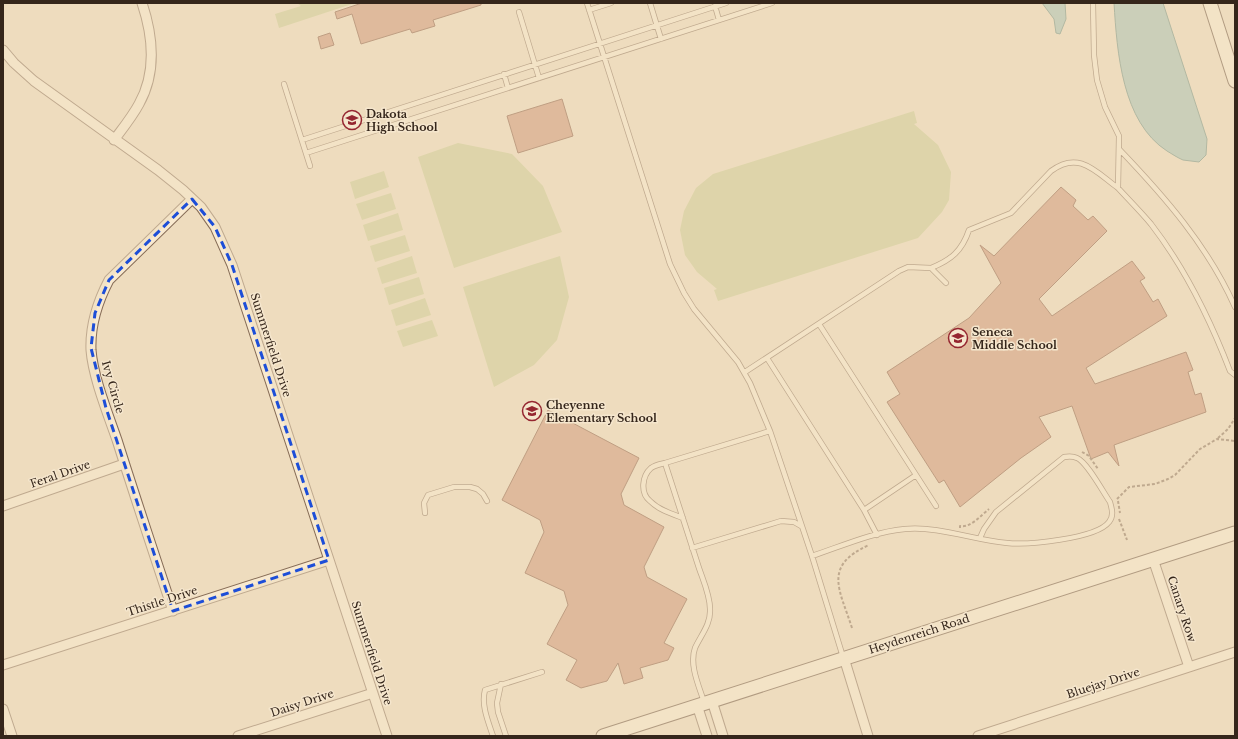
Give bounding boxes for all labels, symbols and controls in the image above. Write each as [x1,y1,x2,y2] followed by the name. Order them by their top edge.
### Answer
[366,107,438,134] place label: Dakota High School
[341,109,363,131] school or university icon: Dakota High School
[248,291,294,399] street label: Summerfield Drive
[972,325,1057,352] place label: Seneca Middle School
[947,327,969,349] school or university icon: Seneca Middle School
[99,359,127,415] street label: Ivy Circle
[546,398,657,425] place label: Cheyenne Elementary School
[521,400,543,422] school or university icon: Cheyenne Elementary School
[28,457,92,491] street label: Feral Drive
[1165,574,1199,644] street label: Canary Row
[125,583,199,619] street label: Thistle Drive
[349,599,395,707] street label: Summerfield Drive
[867,611,972,657] street label: Heydenreich Road
[1065,665,1141,701] street label: Bluejay Drive
[269,686,335,720] street label: Daisy Drive

